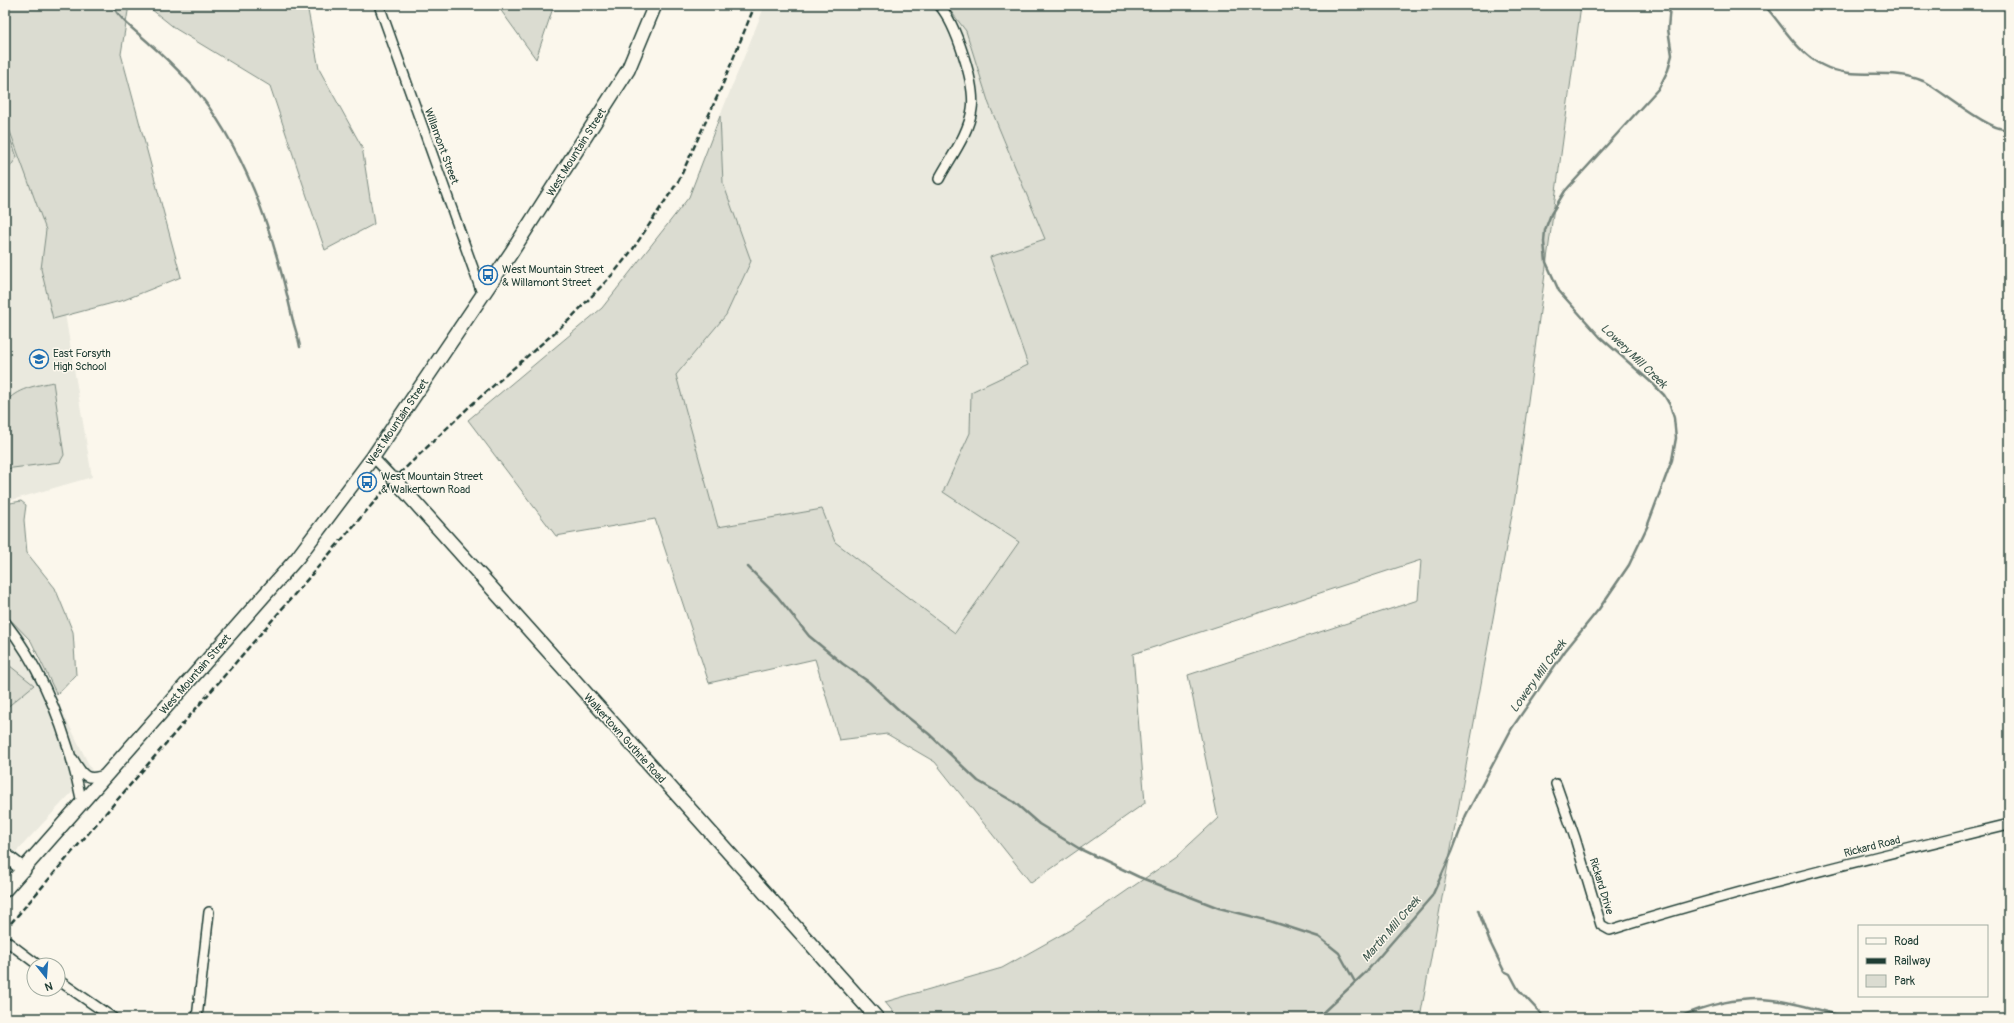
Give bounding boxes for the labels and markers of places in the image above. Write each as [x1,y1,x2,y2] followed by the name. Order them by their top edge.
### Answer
[502,263,604,289] place label: West Mountain Street & Willamont Street
[477,264,499,286] bus stop icon: West Mountain Street & Willamont Street
[53,347,111,373] place label: East Forsyth High School
[28,348,50,370] school or university icon: East Forsyth High School
[381,470,483,496] place label: West Mountain Street & Walkertown Road
[356,471,378,493] bus stop icon: West Mountain Street & Walkertown Road

